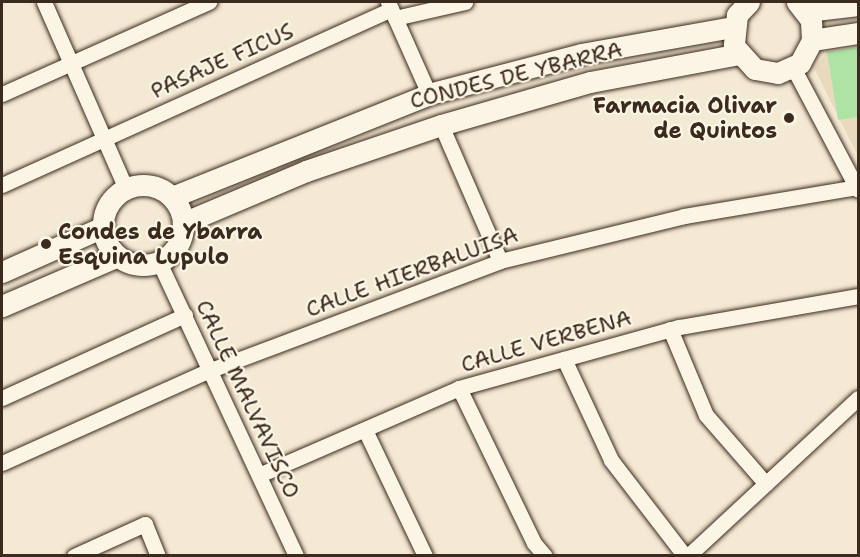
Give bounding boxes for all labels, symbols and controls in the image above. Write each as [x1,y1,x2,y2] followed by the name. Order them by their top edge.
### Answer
[147,18,297,104] street label: PASAJE FICUS
[407,36,625,114] street label: CONDES DE YBARRA
[593,92,777,144] place label: Farmacia Olivar de Quintos
[782,111,796,125] marker: Farmacia Olivar de Quintos
[58,218,262,270] place label: Condes de Ybarra Esquina Lupulo
[302,221,522,323] street label: CALLE HIERBALUISA
[39,237,53,251] marker: Condes de Ybarra Esquina Lupulo
[190,296,306,502] street label: CALLE MALVAVISCO
[458,304,634,378] street label: CALLE VERBENA

